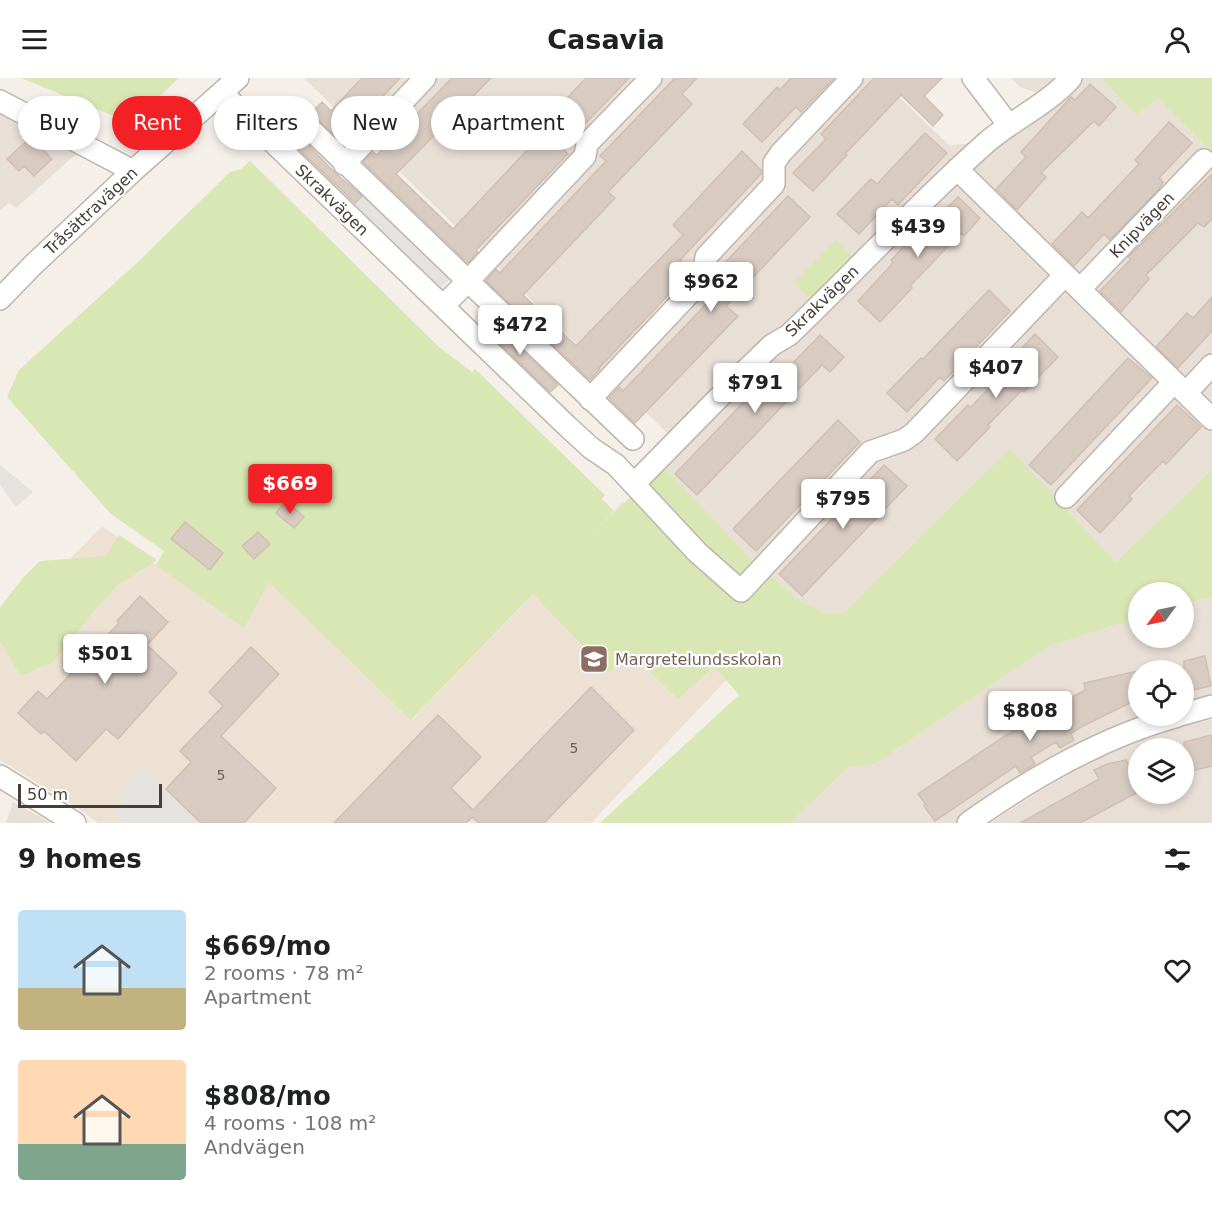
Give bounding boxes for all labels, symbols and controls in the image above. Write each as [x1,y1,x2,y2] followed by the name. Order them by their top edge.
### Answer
[18,23,51,56] icon: menu
[1161,23,1194,56] icon: person
[547,24,665,55] text: Casavia
[18,96,100,150] chip: Buy
[112,96,202,150] chip: Rent
[214,96,319,150] chip: Filters
[331,96,419,150] chip: New
[431,96,585,150] chip: Apartment
[291,160,373,240] street label: Skrakvägen
[40,163,141,260] street label: Tråsättravägen
[1106,188,1178,262] street label: Knipvägen
[882,207,954,258] pin: $439
[890,214,946,238] text: $439
[781,261,863,341] street label: Skrakvägen
[675,262,747,313] pin: $962
[683,269,739,293] text: $962
[484,305,556,356] pin: $472
[492,312,548,336] text: $472
[960,348,1032,399] pin: $407
[968,355,1024,379] text: $407
[719,363,791,414] pin: $791
[727,370,783,394] text: $791
[254,464,326,515] pin: $669
[262,471,318,495] text: $669
[807,479,879,530] pin: $795
[815,486,871,510] text: $795
[1128,582,1194,648] north arrow
[1128,582,1194,804] map controls
[69,634,141,685] pin: $501
[77,641,133,665] text: $501
[578,643,610,675] school or university icon: Margretelundsskolan
[615,650,782,669] place label: Margretelundsskolan
[1128,660,1194,726] button: locate
[994,691,1066,742] pin: $808
[1002,698,1058,722] text: $808
[1128,738,1194,804] button: layers
[570,740,578,756] house number: 5
[217,767,225,783] house number: 5
[18,781,162,808] scale bar
[27,785,68,804] text: 50 m
[1161,843,1194,876] icon: filters
[18,844,142,874] text: 9 homes
[204,931,331,961] text: $669/mo
[66,934,138,1006] icon: home
[1161,954,1194,987] icon: heart
[204,961,364,985] text: 2 rooms · 78 m²
[204,985,311,1009] text: Apartment
[204,1081,331,1111] text: $808/mo
[66,1084,138,1156] icon: home
[1161,1104,1194,1137] icon: heart
[204,1111,376,1135] text: 4 rooms · 108 m²
[204,1135,305,1159] text: Andvägen

